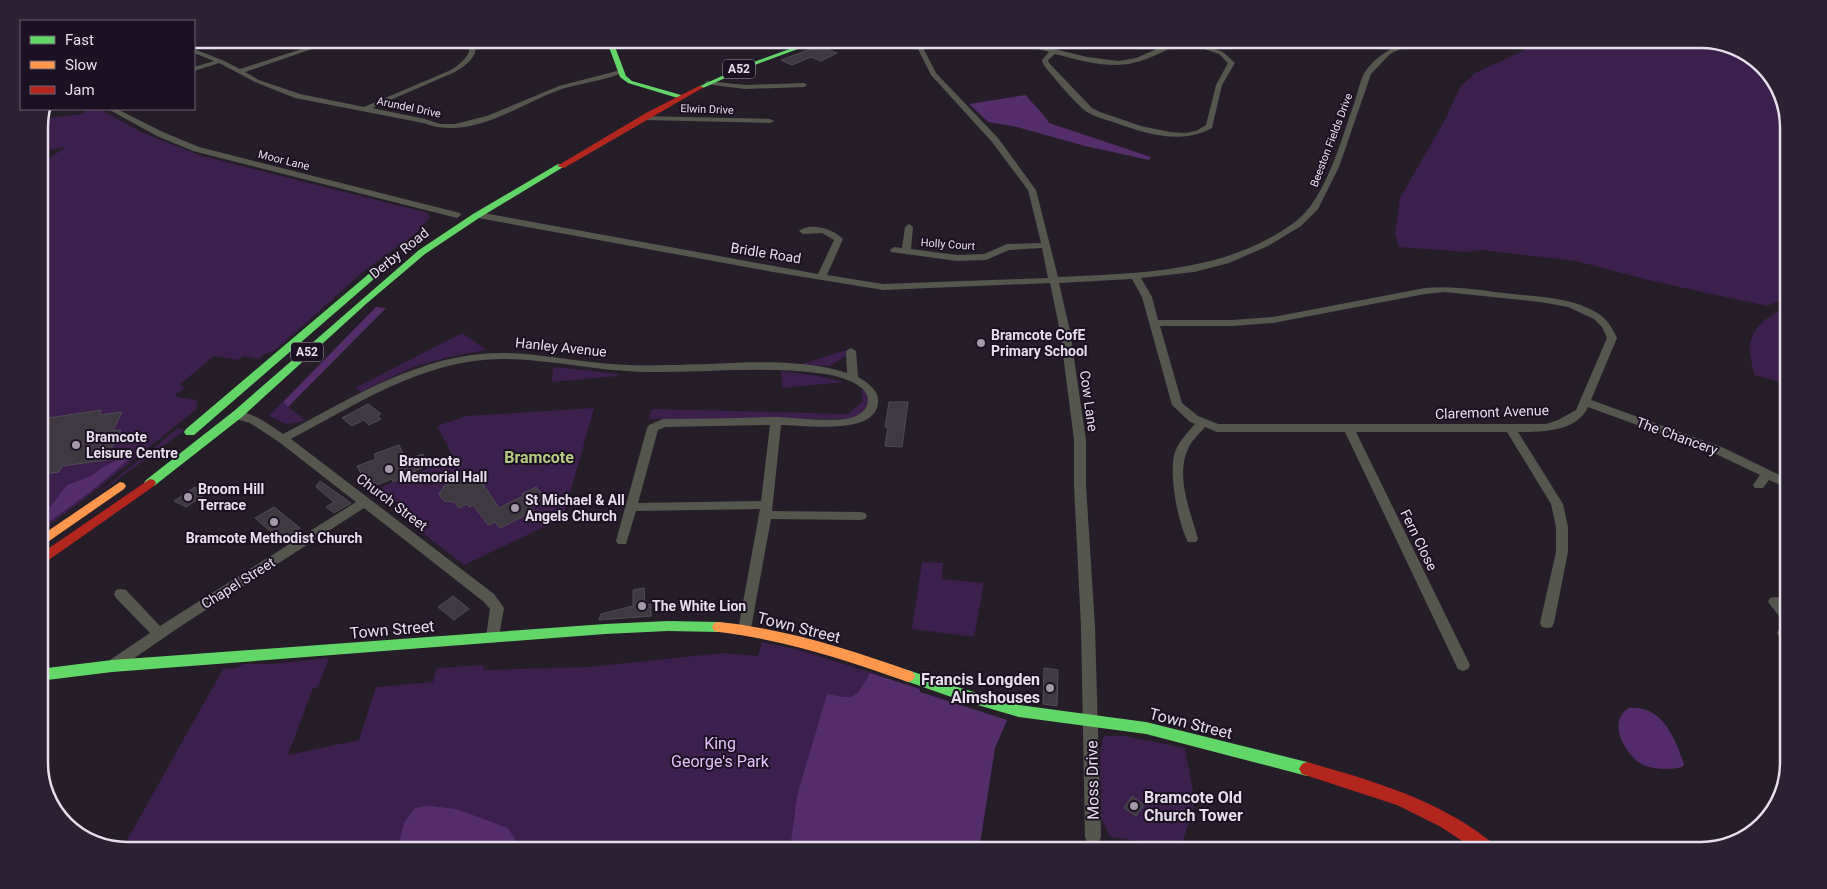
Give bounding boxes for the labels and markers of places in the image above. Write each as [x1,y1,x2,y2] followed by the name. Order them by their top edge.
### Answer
[991,327,1088,359] place label: Bramcote CofE Primary School
[975,337,987,349] marker: Bramcote CofE Primary School
[86,429,178,461] place label: Bramcote Leisure Centre
[70,439,82,451] marker: Bramcote Leisure Centre
[399,453,487,485] place label: Bramcote Memorial Hall
[383,463,395,475] marker: Bramcote Memorial Hall
[198,481,264,513] place label: Broom Hill Terrace
[182,491,194,503] marker: Broom Hill Terrace
[525,492,625,524] place label: St Michael & All Angels Church
[509,502,521,514] marker: St Michael & All Angels Church
[268,516,280,528] marker: Bramcote Methodist Church
[186,530,363,546] place label: Bramcote Methodist Church
[652,598,746,614] place label: The White Lion
[636,600,648,612] marker: The White Lion
[921,670,1040,707] place label: Francis Longden Almshouses
[1044,682,1056,694] marker: Francis Longden Almshouses
[1144,788,1243,825] place label: Bramcote Old Church Tower
[1128,800,1140,812] marker: Bramcote Old Church Tower

